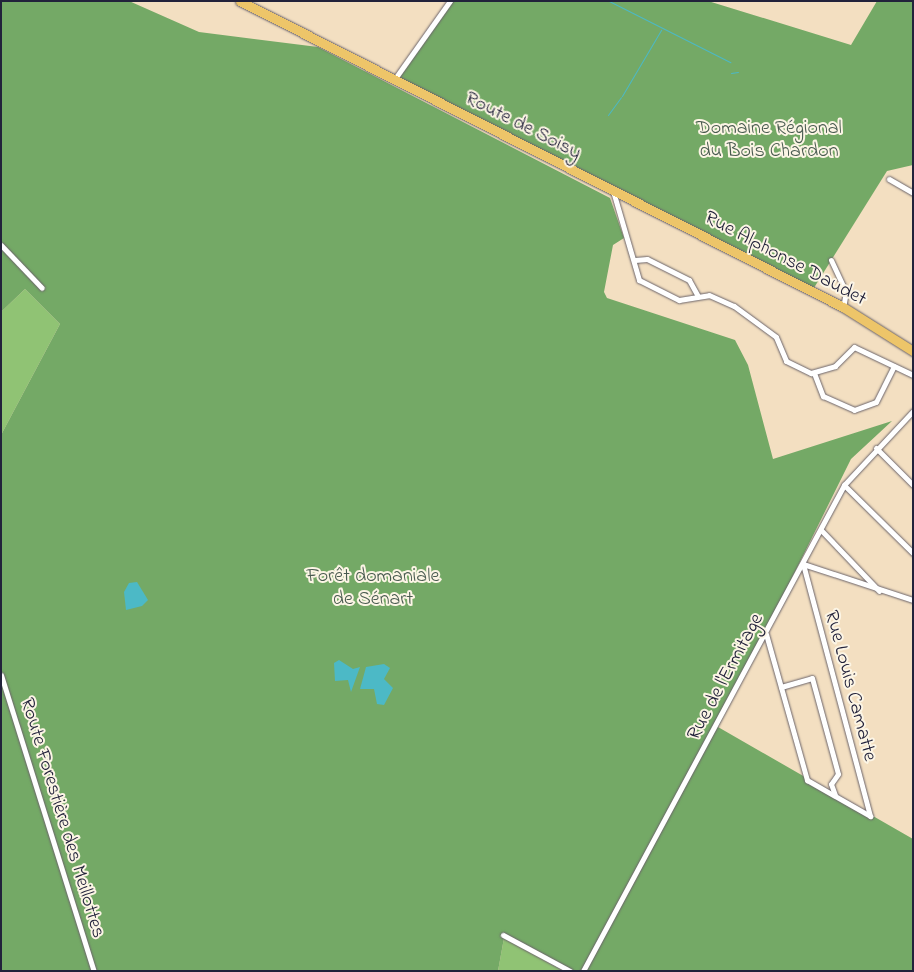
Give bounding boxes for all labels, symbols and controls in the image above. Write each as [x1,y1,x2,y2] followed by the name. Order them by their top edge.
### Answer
[461,87,585,165] street label: Route de Soisy
[696,117,842,164] park label: Domaine Régional du Bois Chardon
[700,206,870,312] street label: Rue Alphonse Daudet
[307,564,439,611] park label: Forêt domaniale de Sénart
[818,608,882,764] street label: Rue Louis Camatte
[683,610,769,744] street label: Rue de l'Ermitage
[14,695,110,941] street label: Route Forestière des Meillottes

